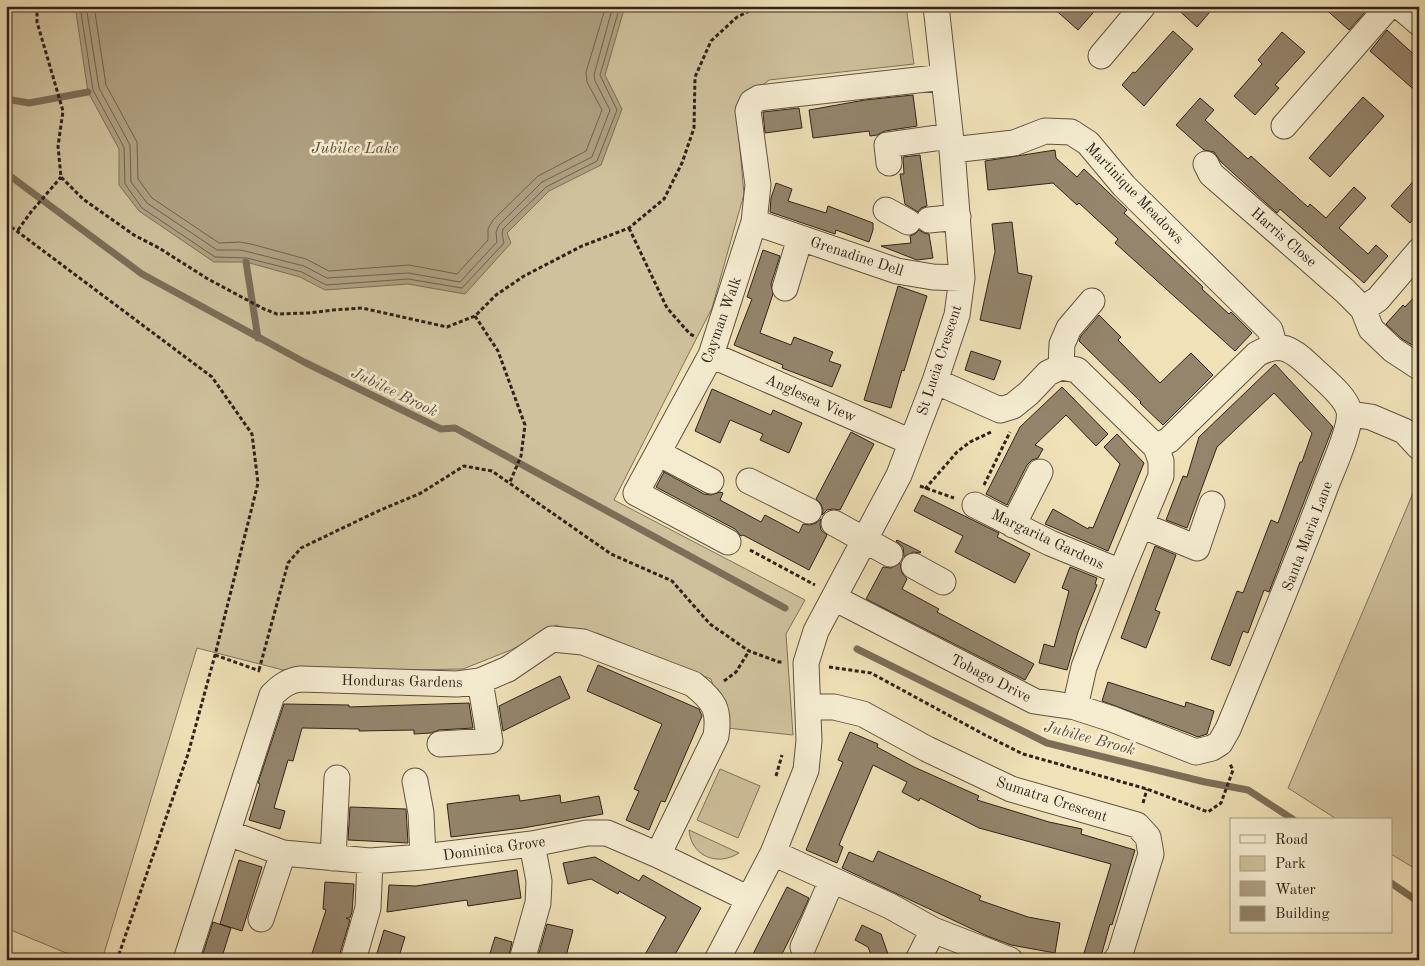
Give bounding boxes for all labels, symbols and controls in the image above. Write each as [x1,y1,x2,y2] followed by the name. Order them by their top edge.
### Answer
[312,141,399,157] water label: Jubilee Lake
[1082,141,1186,248] street label: Martinique Meadows
[1247,206,1319,271] street label: Harris Close
[808,235,905,280] street label: Grenadine Dell
[700,275,745,366] street label: Cayman Walk
[915,303,965,418] street label: St Lucia Crescent
[349,365,440,421] water label: Jubilee Brook
[763,373,858,426] street label: Anglesea View
[1281,480,1336,593] street label: Santa Maria Lane
[989,508,1106,573] street label: Margarita Gardens
[948,653,1033,706] street label: Tobago Drive
[341,674,463,691] street label: Honduras Gardens
[1042,719,1137,759] water label: Jubilee Brook
[994,775,1109,825] street label: Sumatra Crescent
[1230,818,1392,934] legend
[1275,833,1309,848] text: Road
[442,835,546,864] street label: Dominica Grove
[1275,857,1306,872] text: Park
[1275,883,1316,898] text: Water
[1275,907,1330,922] text: Building

